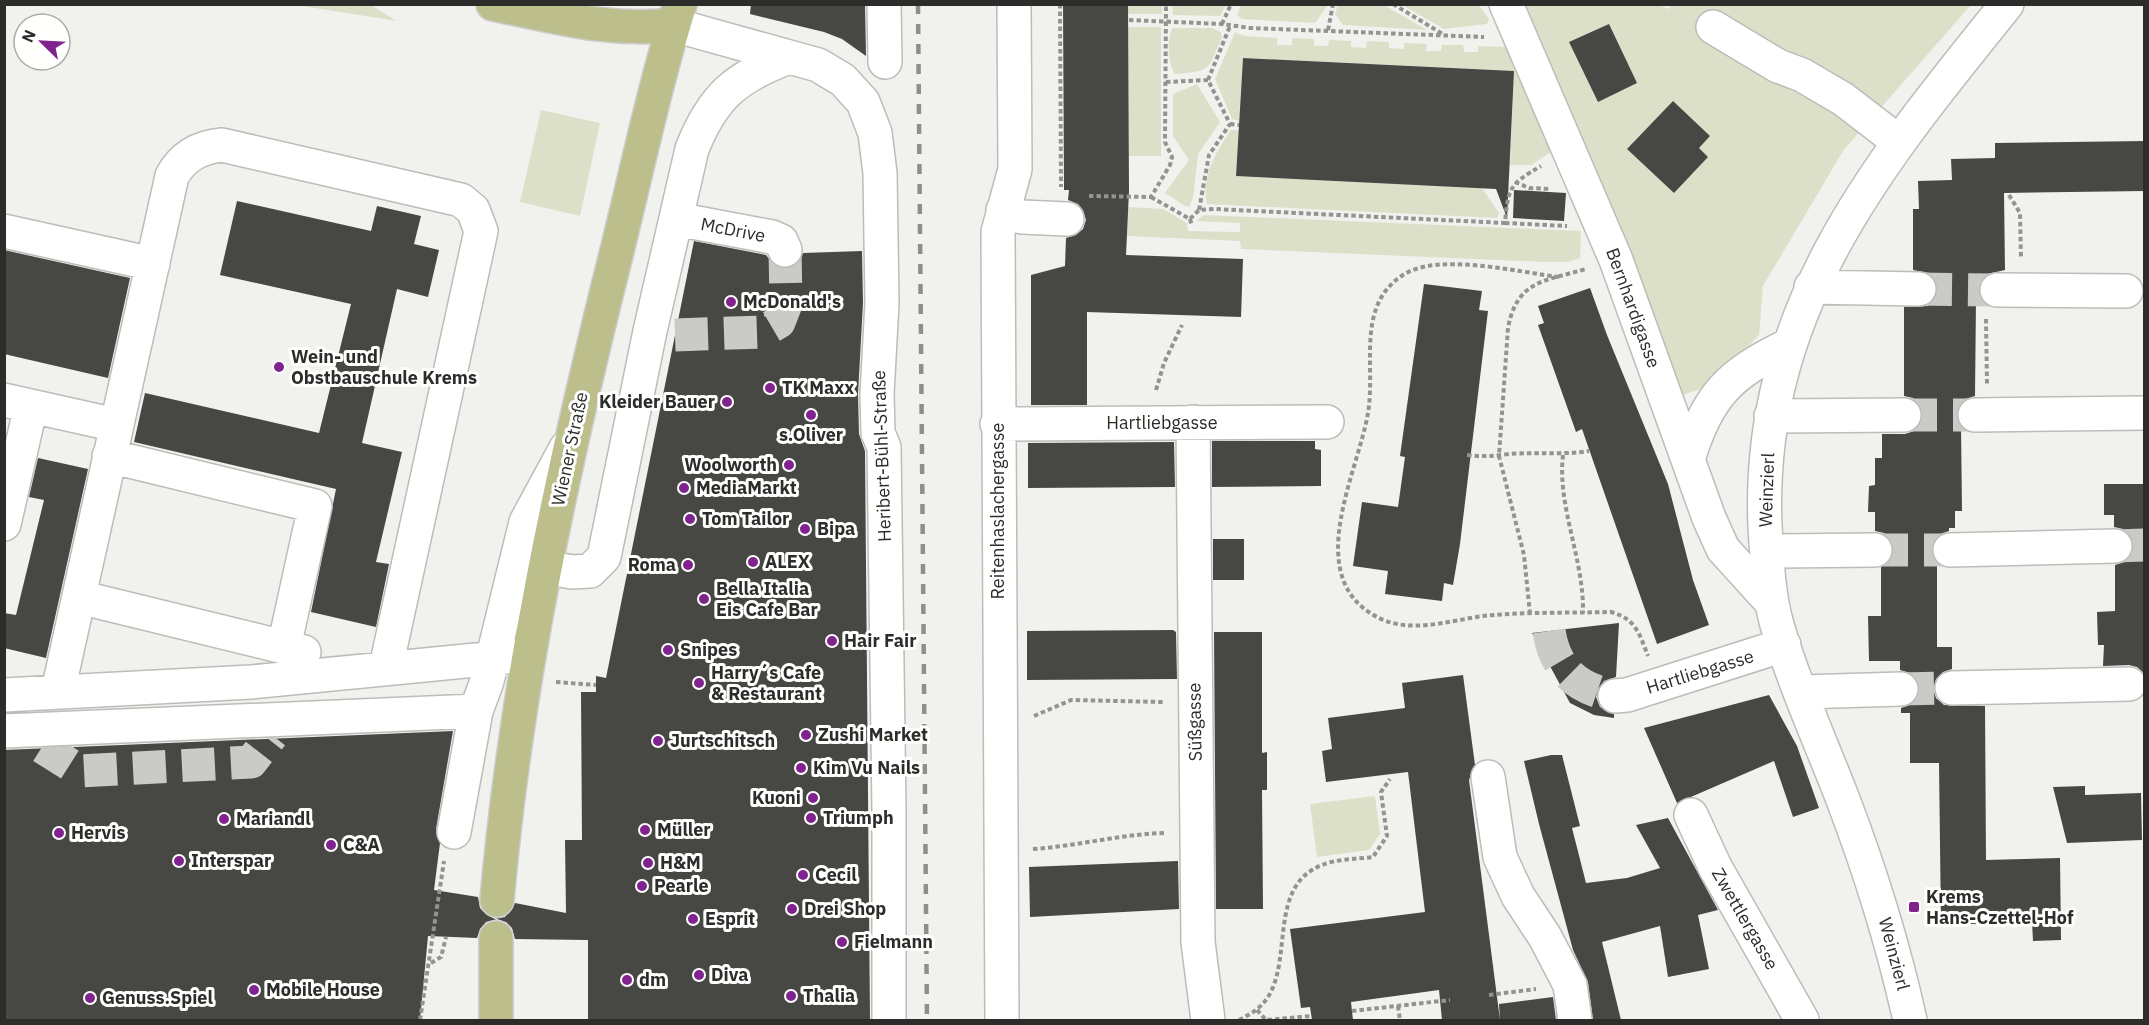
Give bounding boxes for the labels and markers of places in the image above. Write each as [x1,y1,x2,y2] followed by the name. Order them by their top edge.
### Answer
[743,290,841,313] place label: McDonald's
[724,295,738,309] marker: McDonald's
[291,345,477,389] place label: Wein- und Obstbauschule Krems
[272,360,286,374] marker: Wein- und Obstbauschule Krems
[782,376,854,399] place label: TK Maxx
[763,381,777,395] marker: TK Maxx
[599,390,715,413] place label: Kleider Bauer
[720,395,734,409] marker: Kleider Bauer
[804,408,818,422] marker: s.Oliver
[779,423,843,446] place label: s.Oliver
[684,453,777,476] place label: Woolworth
[782,458,796,472] marker: Woolworth
[696,476,797,499] place label: MediaMarkt
[677,481,691,495] marker: MediaMarkt
[702,507,789,530] place label: Tom Tailor
[683,512,697,526] marker: Tom Tailor
[817,517,855,540] place label: Bipa
[798,522,812,536] marker: Bipa
[765,550,810,573] place label: ALEX
[628,553,676,576] place label: Roma
[746,555,760,569] marker: ALEX
[681,558,695,572] marker: Roma
[716,577,818,621] place label: Bella Italia Eis Cafe Bar
[697,592,711,606] marker: Bella Italia Eis Cafe Bar
[844,629,916,652] place label: Hair Fair
[825,634,839,648] marker: Hair Fair
[680,638,737,661] place label: Snipes
[661,643,675,657] marker: Snipes
[711,661,822,705] place label: Harry´s Cafe & Restaurant
[692,676,706,690] marker: Harry´s Cafe & Restaurant
[818,723,928,746] place label: Zushi Market
[799,728,813,742] marker: Zushi Market
[670,729,775,752] place label: Jurtschitsch
[651,734,665,748] marker: Jurtschitsch
[813,756,920,779] place label: Kim Vu Nails
[794,761,808,775] marker: Kim Vu Nails
[752,786,801,809] place label: Kuoni
[806,791,820,805] marker: Kuoni
[823,806,894,829] place label: Triumph
[236,807,311,830] place label: Mariandl
[804,811,818,825] marker: Triumph
[217,812,231,826] marker: Mariandl
[657,818,711,841] place label: Müller
[71,821,125,844] place label: Hervis
[638,823,652,837] marker: Müller
[52,826,66,840] marker: Hervis
[343,833,380,856] place label: C&A
[324,838,338,852] marker: C&A
[191,849,271,872] place label: Interspar
[660,851,701,874] place label: H&M
[172,854,186,868] marker: Interspar
[641,856,655,870] marker: H&M
[815,863,857,886] place label: Cecil
[796,868,810,882] marker: Cecil
[654,874,709,897] place label: Pearle
[635,879,649,893] marker: Pearle
[1926,885,2074,929] place label: Krems Hans-Czettel-Hof
[804,897,886,920] place label: Drei Shop
[1907,900,1921,914] marker: Krems Hans-Czettel-Hof
[785,902,799,916] marker: Drei Shop
[705,907,755,930] place label: Esprit
[686,912,700,926] marker: Esprit
[854,930,933,953] place label: Fielmann
[835,935,849,949] marker: Fielmann
[711,963,748,986] place label: Diva
[639,968,666,991] place label: dm
[692,968,706,982] marker: Diva
[620,973,634,987] marker: dm
[266,978,380,1001] place label: Mobile House
[247,983,261,997] marker: Mobile House
[803,984,855,1007] place label: Thalia
[102,986,213,1009] place label: Genuss.Spiel
[784,989,798,1003] marker: Thalia
[83,991,97,1005] marker: Genuss.Spiel

